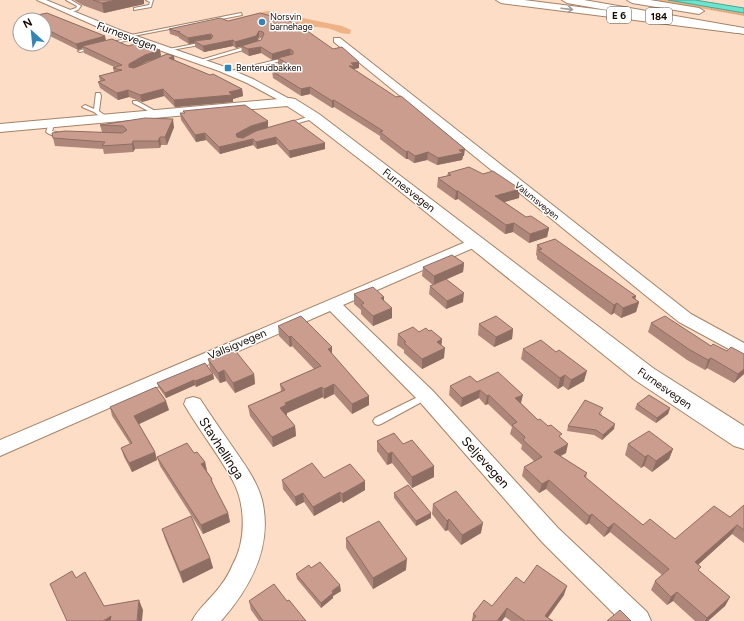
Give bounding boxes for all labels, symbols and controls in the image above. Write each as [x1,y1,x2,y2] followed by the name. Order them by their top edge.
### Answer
[560,5,573,13] one-way arrow
[607,7,631,23] road number: E 6
[646,8,672,24] road number: 184
[270,11,313,32] place label: Norsvin barnehage
[12,12,52,52] north arrow
[21,16,34,31] text: N
[257,17,267,27] marker: Norsvin barnehage
[95,19,159,54] street label: Furnesvegen
[236,62,302,73] place label: Benterudbakken
[223,63,233,73] marker: Benterudbakken
[380,166,438,215] street label: Furnesvegen
[513,179,562,222] street label: Valumsvegen
[206,326,268,363] street label: Vallsigvegen
[635,365,694,412] street label: Furnesvegen
[196,415,247,482] street label: Stavhellinga
[459,434,513,491] street label: Seljevegen

